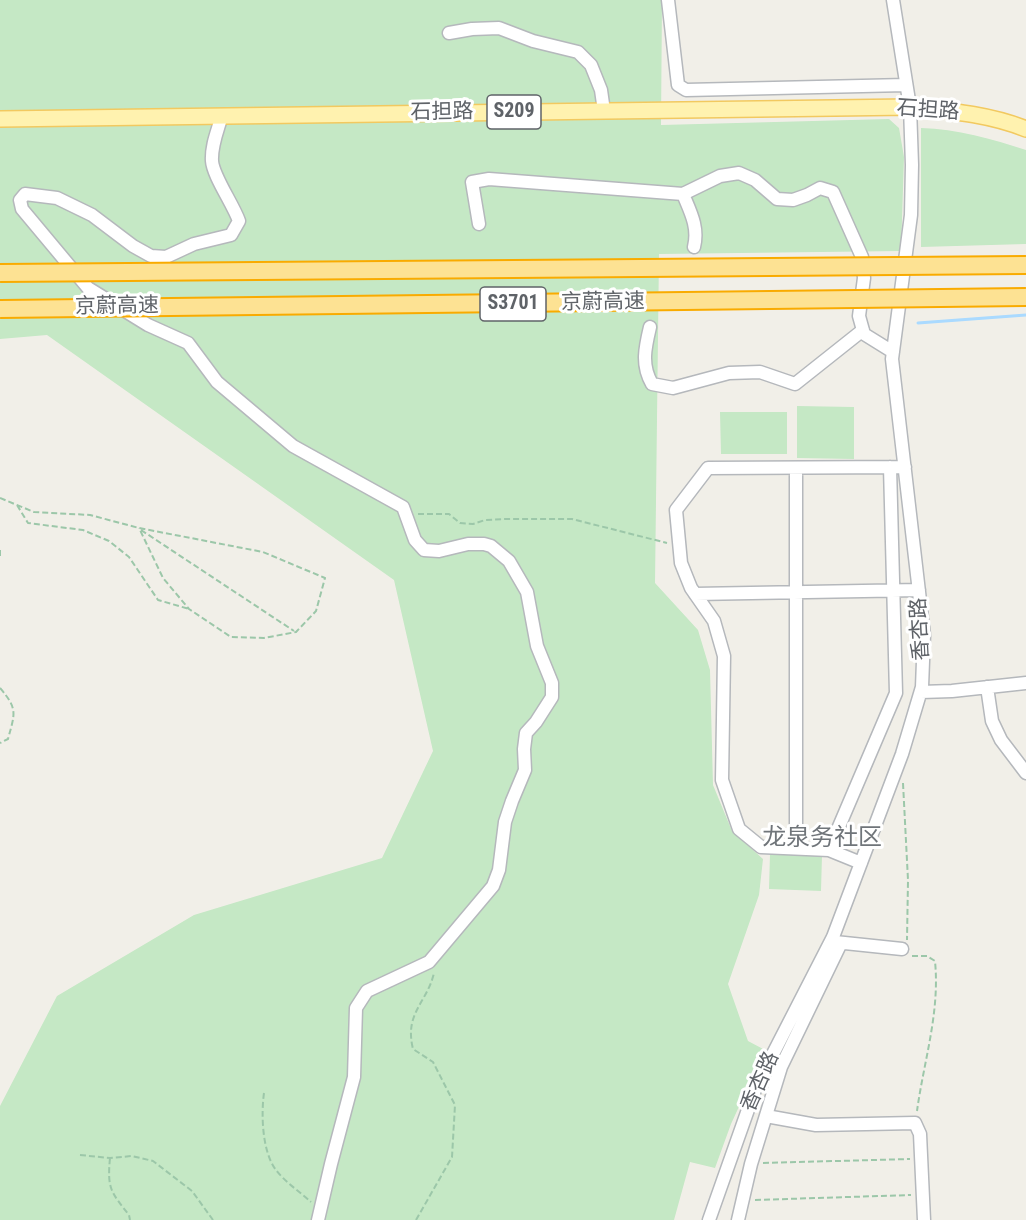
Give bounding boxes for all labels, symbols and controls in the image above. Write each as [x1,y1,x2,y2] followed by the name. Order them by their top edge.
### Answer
[487,95,541,129] road number: S209
[896,96,960,126] street label: 石担路
[410,100,474,126] street label: 石担路
[480,287,546,321] road number: S3701
[561,290,645,316] street label: 京蔚高速
[75,294,159,320] street label: 京蔚高速
[907,597,935,661] street label: 香杏路
[762,825,882,853] district label: 龙泉务社区
[737,1048,785,1116] street label: 香杏路

